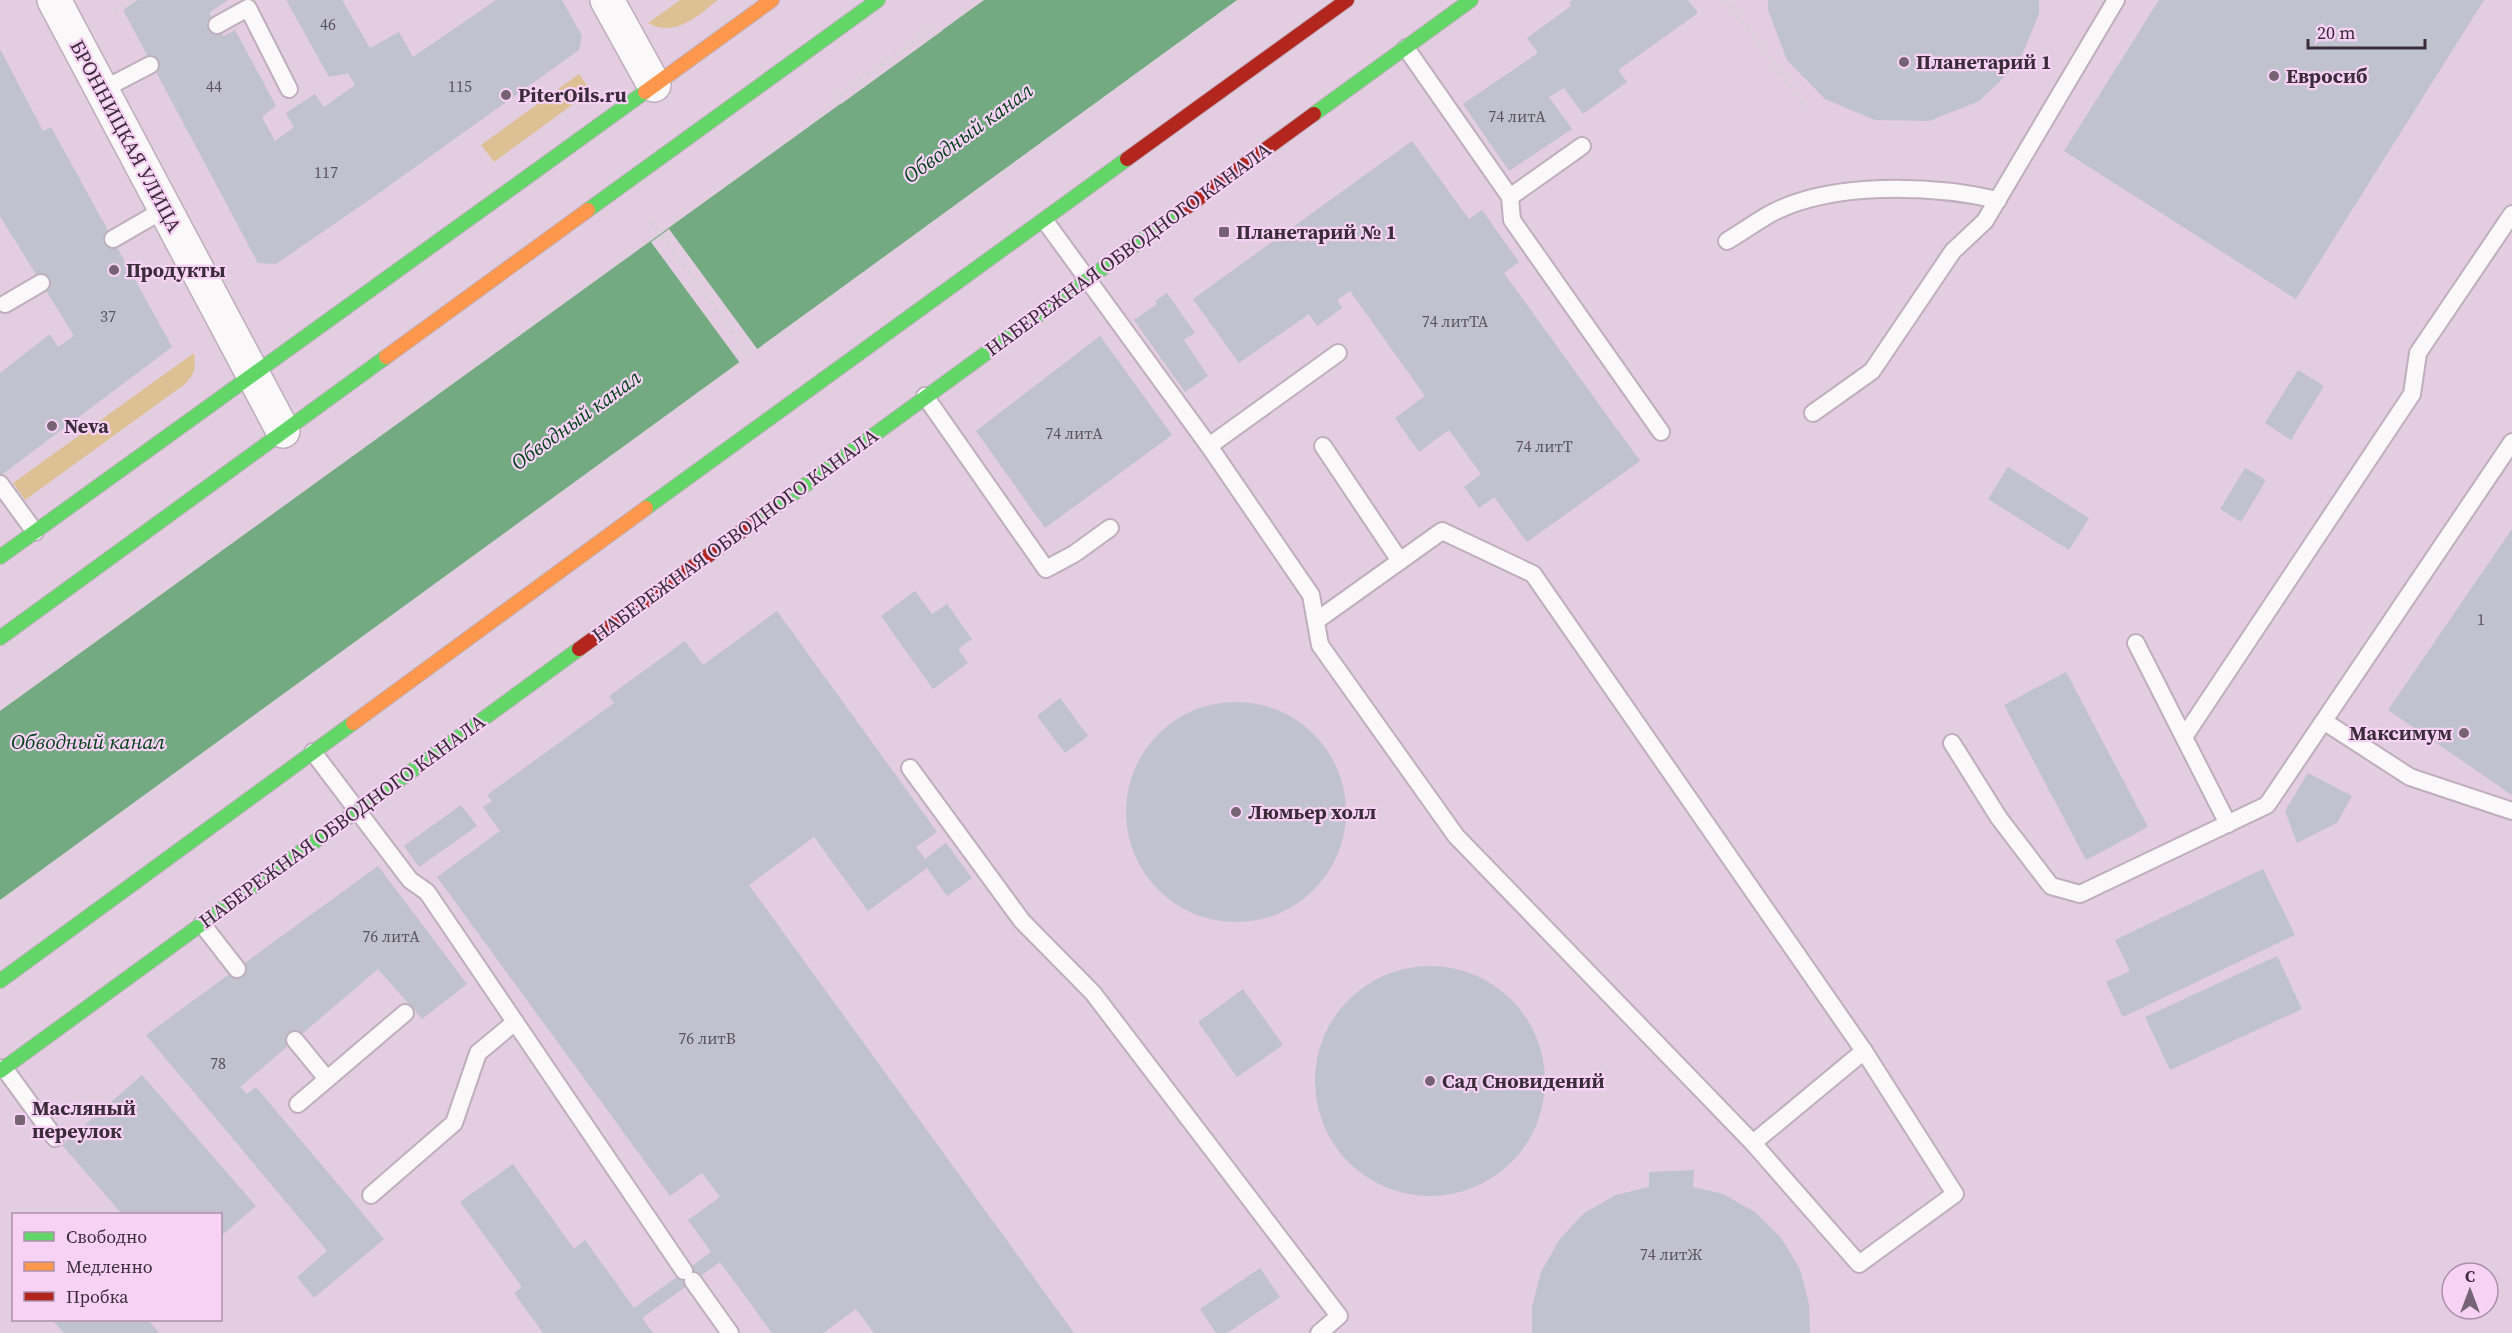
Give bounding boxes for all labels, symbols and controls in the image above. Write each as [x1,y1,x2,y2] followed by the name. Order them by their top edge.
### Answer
[2308,12,2425,50] scale bar
[320,13,336,35] house number: 46
[2317,20,2355,45] text: 20 m
[63,35,189,238] street label: БРОННИЦКАЯ УЛИЦА
[1916,48,2052,76] place label: Планетарий 1
[1897,55,1911,69] marker: Планетарий 1
[2286,62,2367,90] place label: Евросиб
[2267,69,2281,83] marker: Евросиб
[206,75,222,97] house number: 44
[448,75,472,97] house number: 115
[897,75,1039,190] water label: Обводный канал
[518,81,627,109] place label: PiterOils.ru
[499,88,513,102] marker: PiterOils.ru
[1488,105,1546,127] house number: 74 литА
[979,135,1278,363] street label: НАБЕРЕЖНАЯ ОБВОДНОГО КАНАЛА
[314,161,338,183] house number: 117
[1236,218,1396,246] place label: Планетарий № 1
[1217,225,1231,239] marker: Планетарий № 1
[126,256,226,284] place label: Продукты
[107,263,121,277] marker: Продукты
[100,305,116,327] house number: 37
[1422,310,1489,332] house number: 74 литТА
[505,362,647,477] water label: Обводный канал
[64,412,109,440] place label: Neva
[45,419,59,433] marker: Neva
[586,421,885,649] street label: НАБЕРЕЖНАЯ ОБВОДНОГО КАНАЛА
[1045,422,1103,444] house number: 74 литА
[1515,435,1573,457] house number: 74 литТ
[2477,608,2485,630] house number: 1
[193,707,492,935] street label: НАБЕРЕЖНАЯ ОБВОДНОГО КАНАЛА
[2349,719,2452,747] place label: Максимум
[2457,726,2471,740] marker: Максимум
[11,727,165,756] water label: Обводный канал
[1248,798,1376,826] place label: Люмьер холл
[1229,805,1243,819] marker: Люмьер холл
[362,925,420,947] house number: 76 литА
[678,1027,736,1049] house number: 76 литВ
[210,1052,226,1074] house number: 78
[1442,1067,1605,1095] place label: Сад Сновидений
[1423,1074,1437,1088] marker: Сад Сновидений
[32,1094,136,1145] place label: Масляный переулок
[13,1113,27,1127] marker: Масляный переулок
[12,1213,222,1321] legend
[66,1224,147,1249] text: Свободно
[1640,1243,1702,1265] house number: 74 литЖ
[66,1254,153,1279] text: Медленно
[2440,1261,2500,1321] north arrow
[2465,1265,2475,1287] text: С
[66,1284,129,1309] text: Пробка

